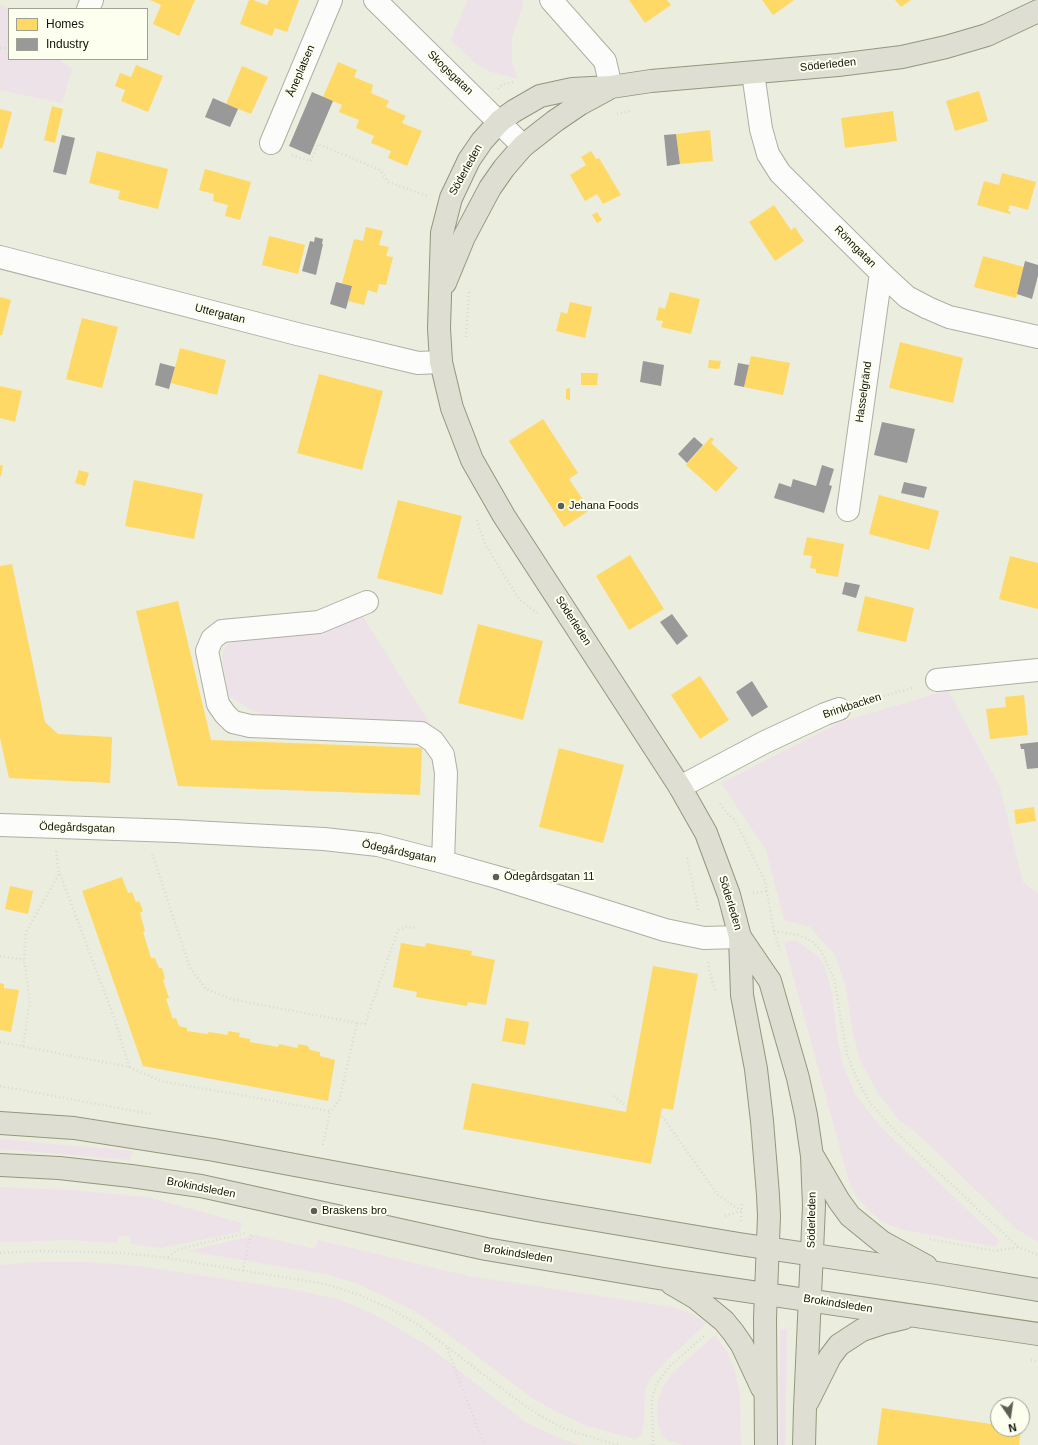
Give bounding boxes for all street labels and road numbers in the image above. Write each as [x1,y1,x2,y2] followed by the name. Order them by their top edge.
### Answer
[284,43,318,99] street label: Åneplatsen
[425,48,475,98] street label: Skogsgatan
[799,55,857,75] street label: Söderleden
[447,142,485,198] street label: Söderleden
[831,223,879,271] street label: Rönngatan
[193,301,247,327] street label: Uttergatan
[853,361,875,423] street label: Hasselgränd
[552,594,594,648] street label: Söderleden
[821,690,883,722] street label: Brinkbacken
[39,820,115,836] street label: Ödegårdsgatan
[361,838,437,866] street label: Ödegårdsgatan
[715,874,745,932] street label: Söderleden
[166,1175,236,1201] street label: Brokindsleden
[805,1192,819,1248] street label: Söderleden
[483,1242,553,1266] street label: Brokindsleden
[803,1292,873,1316] street label: Brokindsleden

